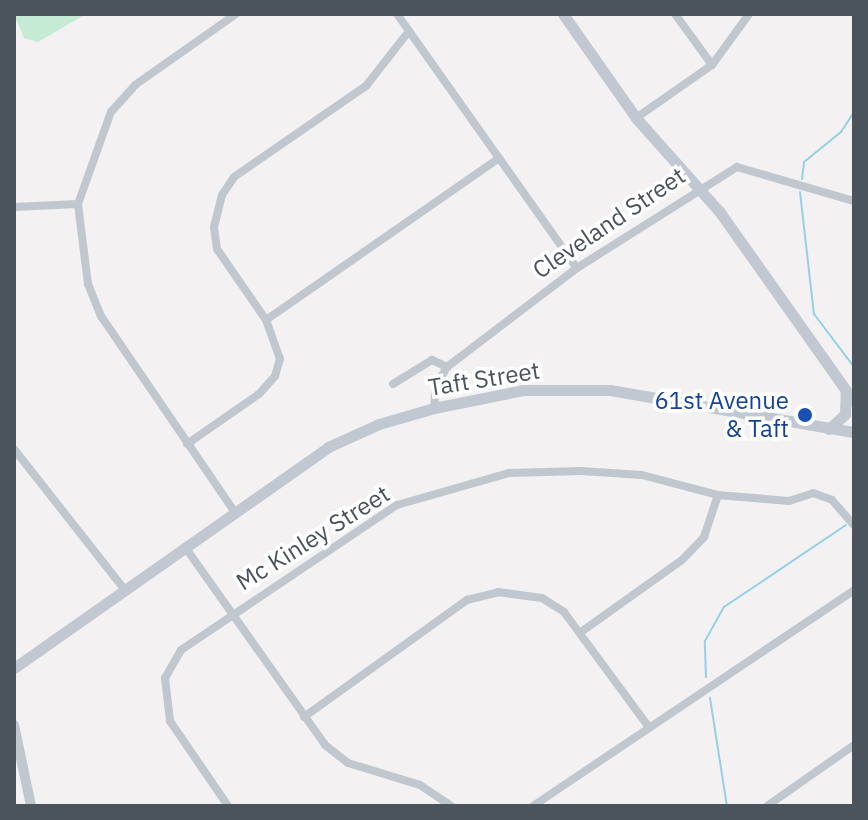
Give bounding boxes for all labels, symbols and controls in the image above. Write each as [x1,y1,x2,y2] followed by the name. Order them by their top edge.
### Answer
[527,161,691,285] street label: Cleveland Street
[426,356,542,402] street label: Taft Street
[654,387,789,443] place label: 61st Avenue & Taft
[796,406,814,424] marker: 61st Avenue & Taft
[231,479,395,597] street label: Mc Kinley Street

